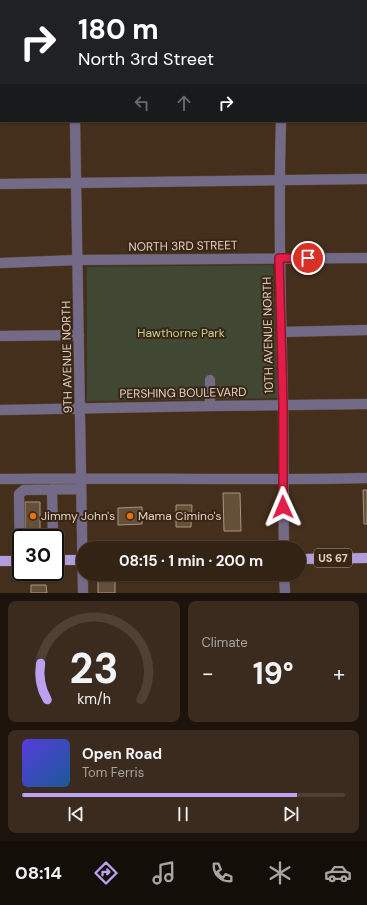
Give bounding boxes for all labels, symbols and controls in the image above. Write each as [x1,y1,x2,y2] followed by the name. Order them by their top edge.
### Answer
[78,11,159,48] text: 180 m
[12,16,64,68] icon: right
[78,47,214,71] text: North 3rd Street
[131,92,153,114] icon: left
[173,92,195,114] icon: ahead
[215,92,237,114] icon: right
[128,237,238,255] street label: NORTH 3RD STREET
[291,241,325,275] pin
[297,247,319,269] icon: arrive
[259,276,277,394] street label: 10TH AVENUE NORTH
[58,301,76,413] street label: 9TH AVENUE NORTH
[137,325,225,341] park label: Hawthorne Park
[119,384,247,402] street label: PERSHING BOULEVARD
[262,486,304,528] position arrow
[41,508,115,524] place label: Jimmy John's
[138,508,222,524] place label: Mama Cimino's
[28,511,38,521] marker: Jimmy John's
[125,511,135,521] marker: Mama Cimino's
[12,529,64,581] speed limit sign: 30
[314,549,352,567] road number: US 67
[119,551,263,571] text: 08:15 · 1 min · 200 m
[202,634,248,651] text: Climate
[69,641,118,695] text: 23
[253,654,294,693] text: 19°
[202,659,214,688] text: −
[333,659,345,688] text: +
[77,689,111,707] text: km/h
[82,744,162,764] text: Open Road
[82,764,144,781] text: Tom Ferris
[65,803,87,825] icon: previous
[172,803,194,825] icon: pause
[280,803,302,825] icon: next
[92,859,120,887] icon: directions
[150,859,178,887] icon: music
[208,859,236,887] icon: phone
[266,859,294,887] icon: climate
[324,859,352,887] icon: car
[15,861,62,885] text: 08:14

